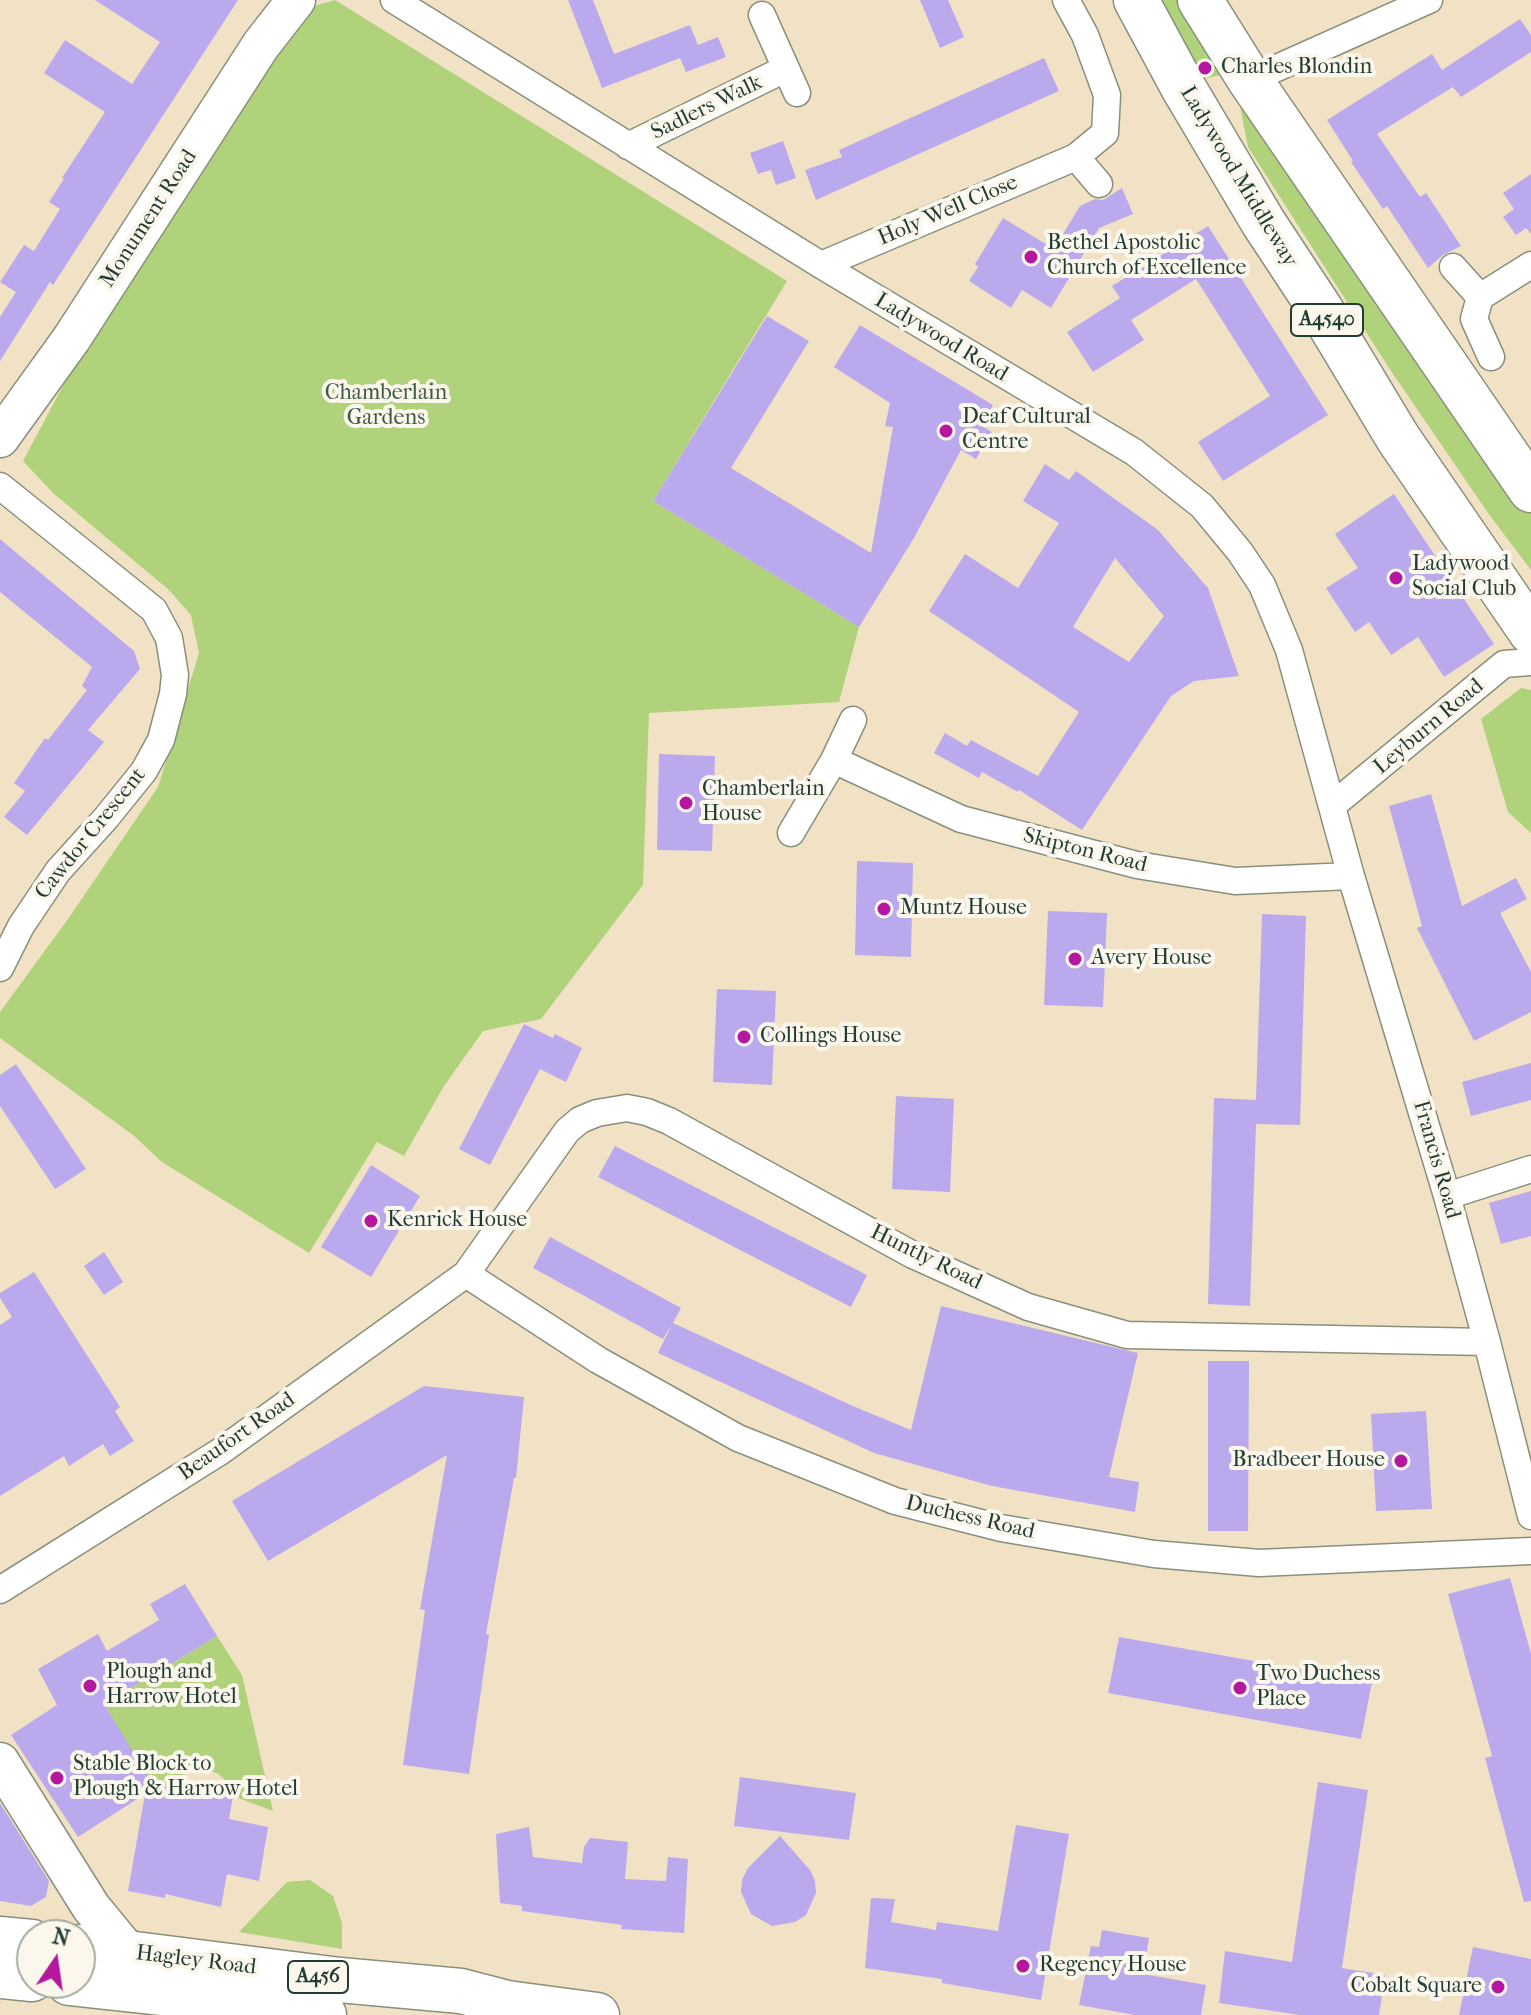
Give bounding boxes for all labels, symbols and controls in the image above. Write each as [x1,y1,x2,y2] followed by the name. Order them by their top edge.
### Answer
[1221,55,1372,81] place label: Charles Blondin
[1196,59,1214,77] marker: Charles Blondin
[647,70,767,146] street label: Sadlers Walk
[1173,82,1303,272] street label: Ladywood Middleway
[95,145,203,293] street label: Monument Road
[874,170,1022,252] street label: Holy Well Close
[1047,231,1246,282] place label: Bethel Apostolic Church of Excellence
[1022,248,1040,266] marker: Bethel Apostolic Church of Excellence
[870,288,1012,388] street label: Ladywood Road
[1291,304,1363,336] road number: A4540
[325,381,447,432] park label: Chamberlain Gardens
[962,405,1091,456] place label: Deaf Cultural Centre
[937,422,955,440] marker: Deaf Cultural Centre
[1412,552,1516,604] place label: Ladywood Social Club
[1387,569,1405,587] marker: Ladywood Social Club
[1369,673,1489,781] street label: Leyburn Road
[30,763,152,905] street label: Cawdor Crescent
[702,777,825,828] place label: Chamberlain House
[677,794,695,812] marker: Chamberlain House
[1020,823,1150,879] street label: Skipton Road
[900,896,1027,922] place label: Muntz House
[875,900,893,918] marker: Muntz House
[1091,946,1212,972] place label: Avery House
[1066,950,1084,968] marker: Avery House
[760,1024,901,1050] place label: Collings House
[735,1028,753,1046] marker: Collings House
[1406,1098,1466,1222] street label: Francis Road
[387,1208,527,1234] place label: Kenrick House
[362,1212,380,1230] marker: Kenrick House
[866,1220,986,1296] street label: Huntly Road
[173,1387,301,1487] street label: Beaufort Road
[1232,1448,1385,1474] place label: Bradbeer House
[1392,1452,1410,1470] marker: Bradbeer House
[903,1490,1037,1546] street label: Duchess Road
[106,1660,237,1712] place label: Plough and Harrow Hotel
[1256,1662,1380,1714] place label: Two Duchess Place
[81,1677,99,1695] marker: Plough and Harrow Hotel
[1231,1679,1249,1697] marker: Two Duchess Place
[73,1752,298,1804] place label: Stable Block to Plough & Harrow Hotel
[48,1769,66,1787] marker: Stable Block to Plough & Harrow Hotel
[16,1919,96,1999] north arrow
[50,1923,72,1952] text: N
[134,1941,258,1981] street label: Hagley Road
[1039,1953,1186,1979] place label: Regency House
[1014,1957,1032,1975] marker: Regency House
[288,1961,348,1993] road number: A456
[1350,1974,1482,2000] place label: Cobalt Square
[1489,1978,1507,1996] marker: Cobalt Square

